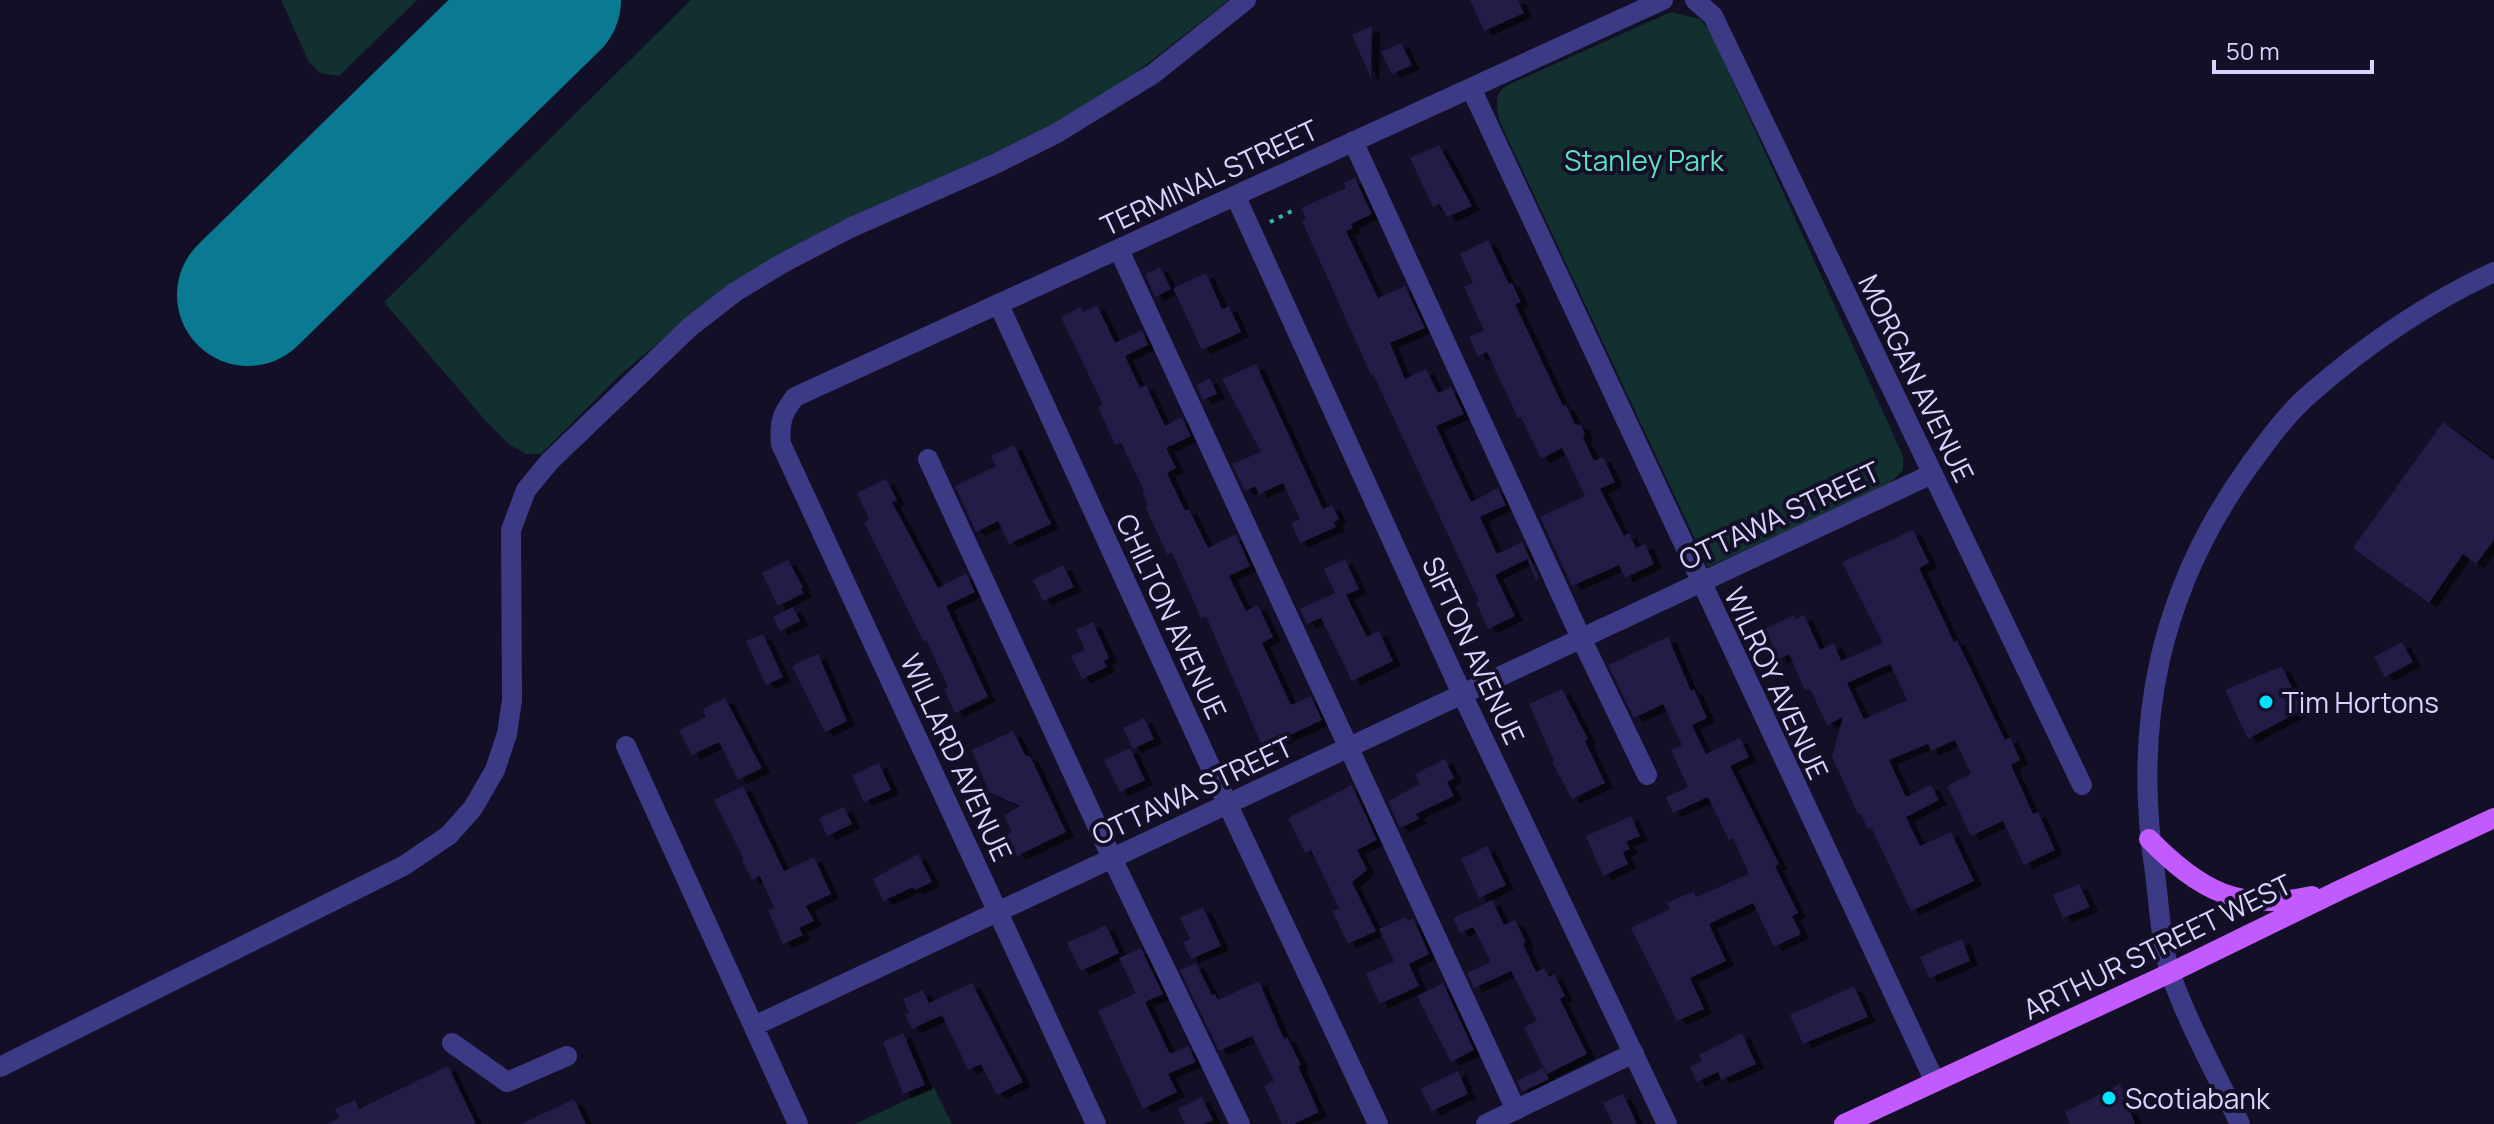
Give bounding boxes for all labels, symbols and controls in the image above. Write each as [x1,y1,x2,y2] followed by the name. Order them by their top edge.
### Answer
[2214,24,2372,74] scale bar
[2226,34,2280,67] text: 50 m
[1094,110,1324,244] street label: TERMINAL STREET
[1564,141,1725,179] park label: Stanley Park
[1850,268,1984,488] street label: MORGAN AVENUE
[1672,452,1886,578] street label: OTTAWA STREET
[1108,507,1236,725] street label: CHILTON AVENUE
[1414,550,1534,750] street label: SIFTON AVENUE
[1716,581,1838,785] street label: WILROY AVENUE
[892,647,1022,867] street label: WILLARD AVENUE
[2282,683,2439,721] place label: Tim Hortons
[2257,693,2275,711] marker: Tim Hortons
[1085,727,1299,853] street label: OTTAWA STREET
[2016,864,2298,1028] street label: ARTHUR STREET WEST
[2125,1079,2271,1117] place label: Scotiabank
[2100,1089,2118,1107] marker: Scotiabank

